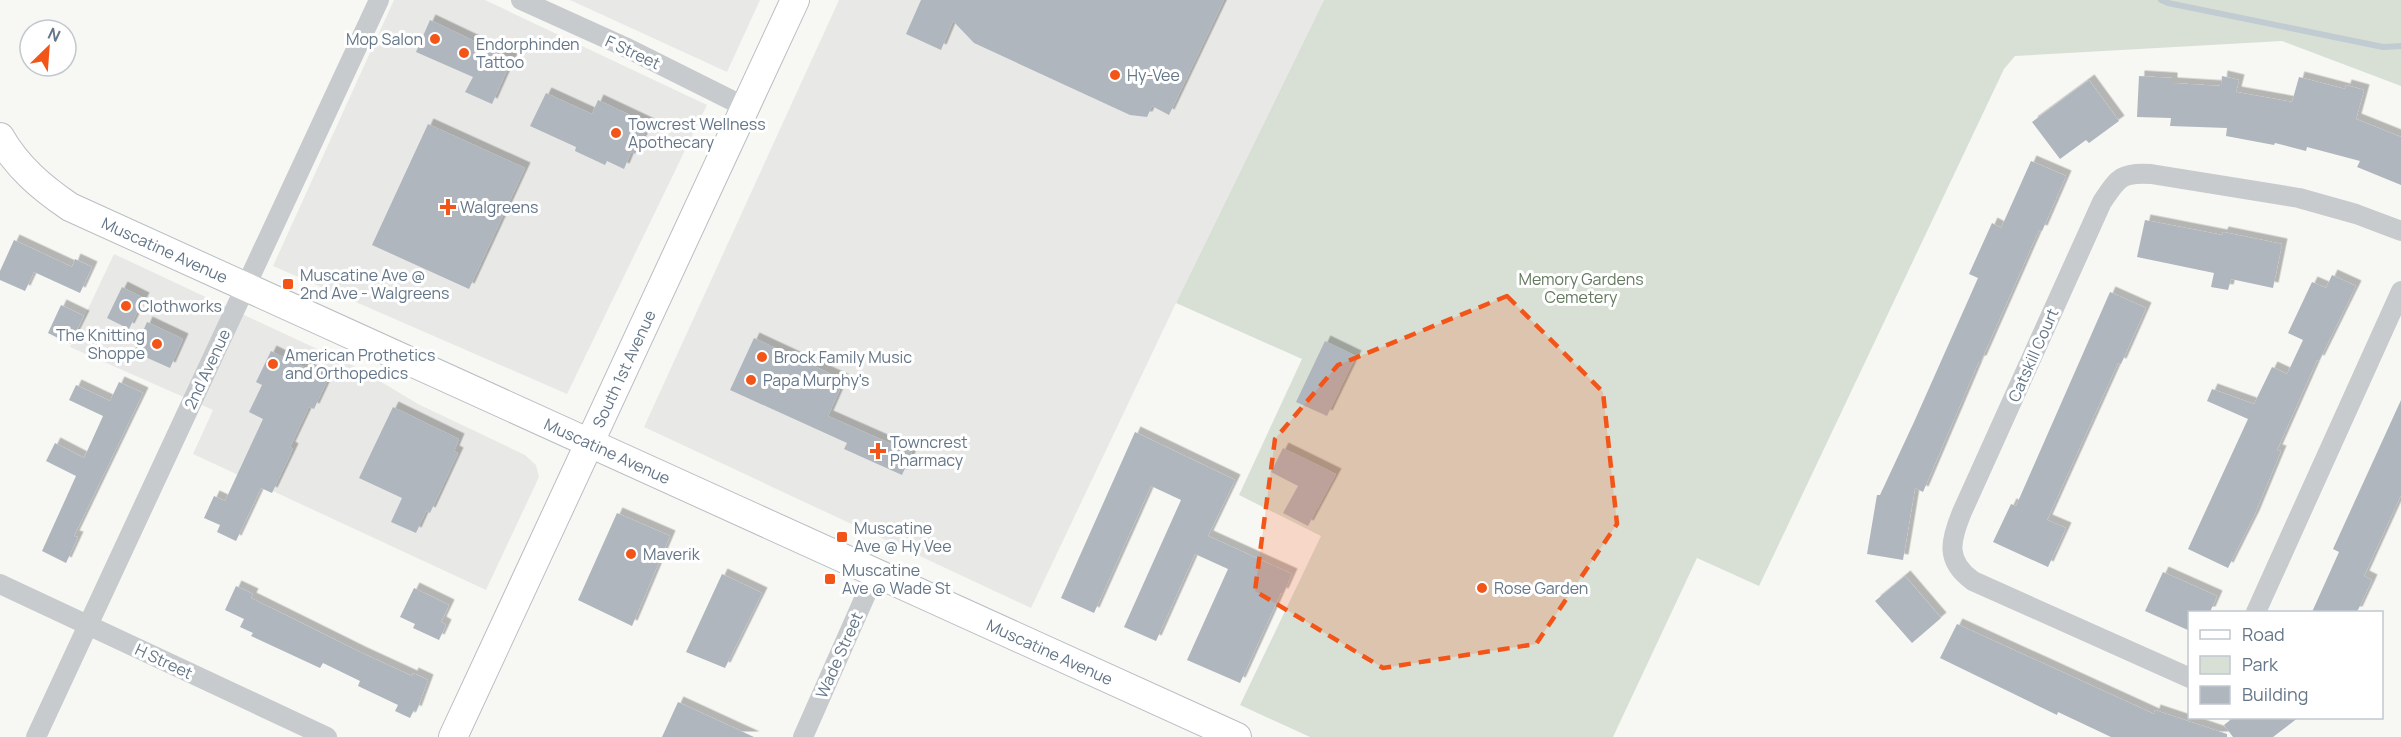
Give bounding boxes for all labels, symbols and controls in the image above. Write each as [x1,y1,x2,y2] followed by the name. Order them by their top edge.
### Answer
[18,18,78,78] north arrow
[44,22,64,47] text: N
[346,28,423,50] place label: Mop Salon
[602,30,664,74] street label: F Street
[428,32,442,46] marker: Mop Salon
[476,33,580,73] place label: Endorphinden Tattoo
[457,46,471,60] marker: Endorphinden Tattoo
[1127,64,1180,86] place label: Hy-Vee
[1108,68,1122,82] marker: Hy-Vee
[628,113,766,153] place label: Towcrest Wellness Apothecary
[609,126,623,140] marker: Towcrest Wellness Apothecary
[460,196,538,218] place label: Walgreens
[441,200,455,214] marker: Walgreens
[98,212,231,288] street label: Muscatine Avenue
[300,264,449,304] place label: Muscatine Ave @ 2nd Ave - Walgreens
[1518,268,1644,308] park label: Memory Gardens Cemetery
[281,277,295,291] marker: Muscatine Ave @ 2nd Ave - Walgreens
[138,295,222,317] place label: Clothworks
[119,299,133,313] marker: Clothworks
[2003,305,2063,405] street label: Catskill Court
[587,306,661,431] street label: South 1st Avenue
[56,324,145,364] place label: The Knitting Shoppe
[179,325,235,413] street label: 2nd Avenue
[150,337,164,351] marker: The Knitting Shoppe
[285,344,435,384] place label: American Prothetics and Orthopedics
[774,346,912,368] place label: Brock Family Music
[755,350,769,364] marker: Brock Family Music
[266,357,280,371] marker: American Prothetics and Orthopedics
[763,369,869,391] place label: Papa Murphy's
[744,373,758,387] marker: Papa Murphy's
[541,413,674,489] street label: Muscatine Avenue
[890,431,968,471] place label: Towncrest Pharmacy
[871,444,885,458] marker: Towncrest Pharmacy
[854,517,952,557] place label: Muscatine Ave @ Hy Vee
[835,530,849,544] marker: Muscatine Ave @ Hy Vee
[643,543,701,565] place label: Maverik
[624,547,638,561] marker: Maverik
[842,559,951,599] place label: Muscatine Ave @ Wade St
[823,572,837,586] marker: Muscatine Ave @ Wade St
[1494,577,1588,599] place label: Rose Garden
[1475,581,1489,595] marker: Rose Garden
[810,608,868,702] street label: Wade Street
[2188,611,2383,719] legend
[983,614,1116,690] street label: Muscatine Avenue
[2242,622,2285,646] text: Road
[132,638,196,684] street label: H Street
[2242,652,2279,676] text: Park
[2242,682,2308,706] text: Building

